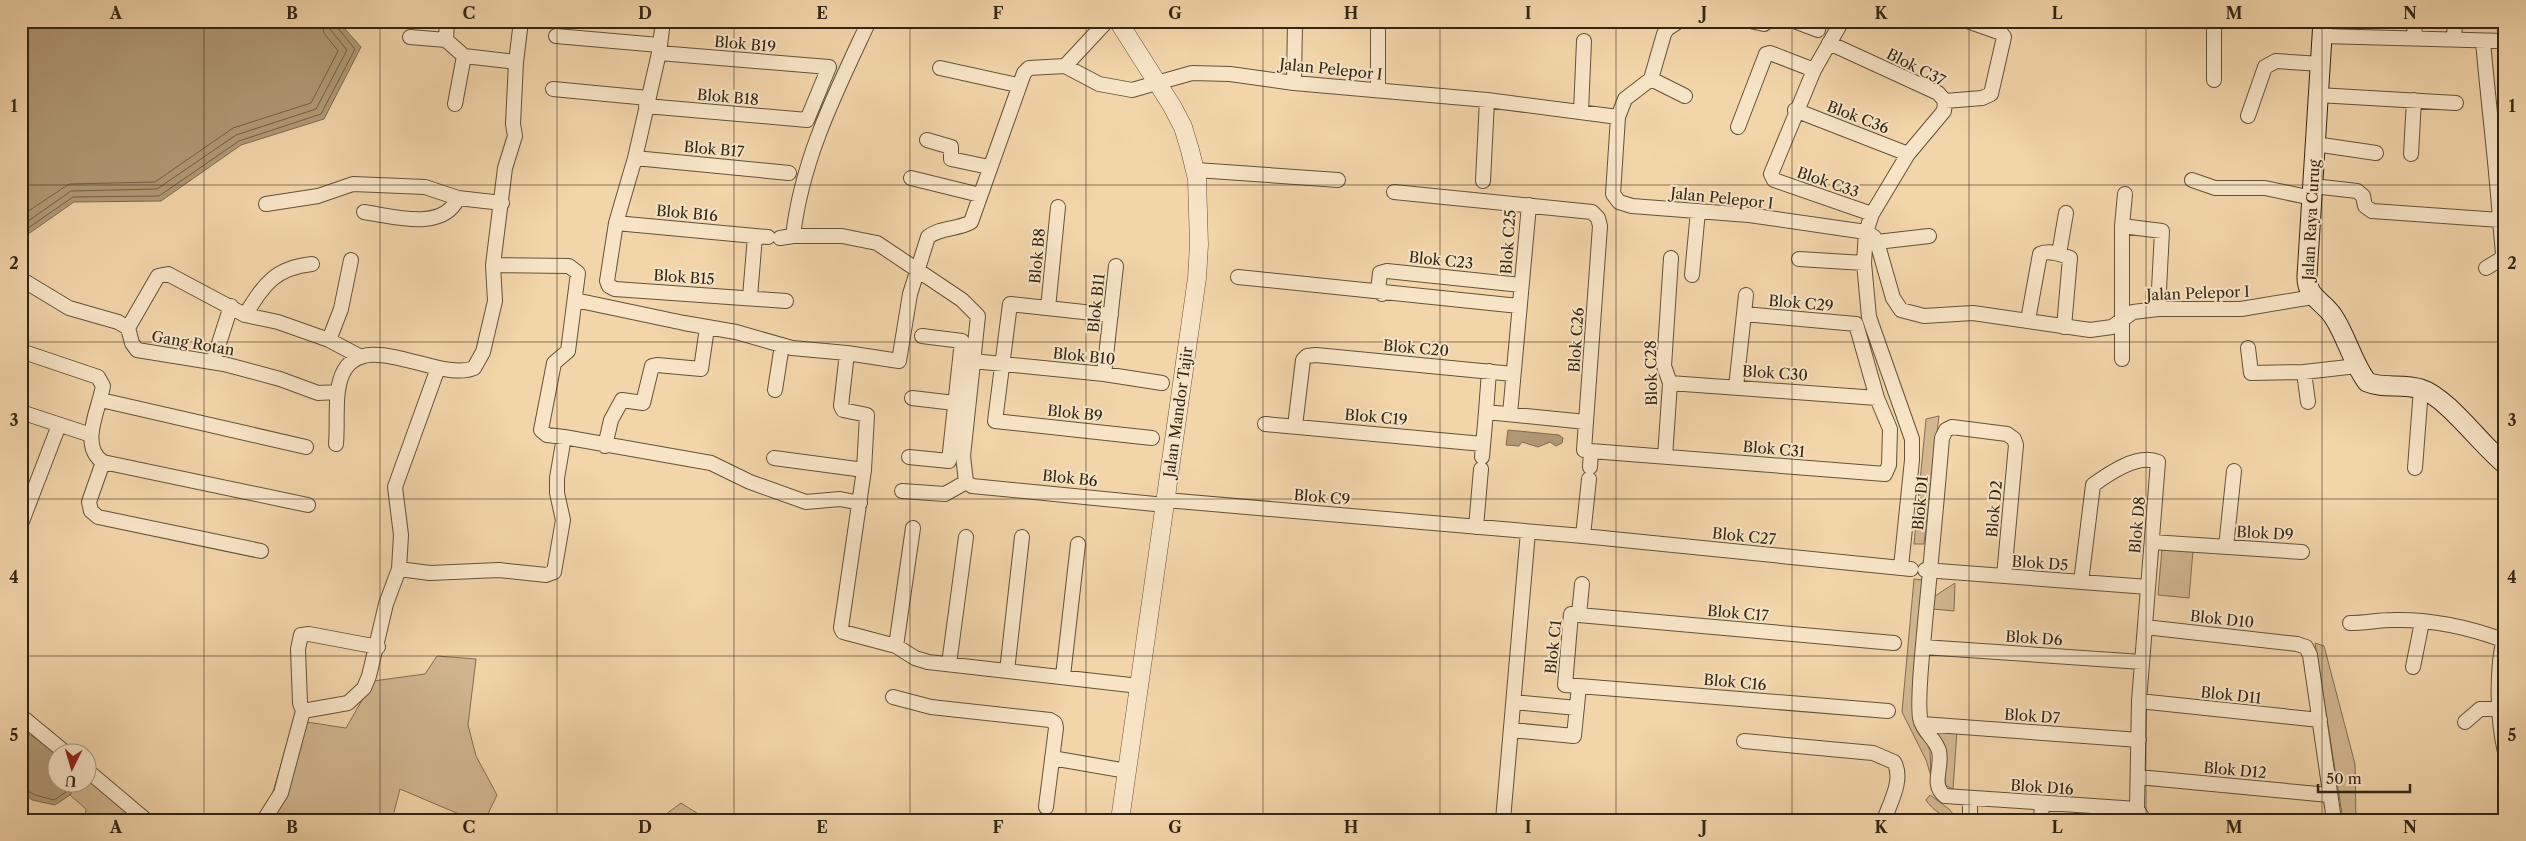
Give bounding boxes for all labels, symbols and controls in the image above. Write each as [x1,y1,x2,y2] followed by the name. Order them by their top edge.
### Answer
[109,3,123,23] text: A
[286,3,298,23] text: B
[463,3,475,23] text: C
[638,3,652,23] text: D
[816,3,828,23] text: E
[993,3,1004,23] text: F
[1168,3,1182,23] text: G
[1344,3,1358,23] text: H
[1525,3,1532,23] text: I
[1698,3,1707,23] text: J
[1875,3,1889,23] text: K
[2051,3,2063,23] text: L
[2226,3,2243,23] text: M
[2403,3,2417,23] text: N
[713,32,777,56] street label: Blok B19
[1883,44,1949,90] street label: Blok C37
[1276,54,1384,84] street label: Jalan Pelepor I
[696,85,760,109] street label: Blok B18
[10,96,18,116] text: 1
[1824,96,1892,138] street label: Blok C36
[2508,96,2516,116] text: 1
[683,137,746,161] street label: Blok B17
[2298,159,2324,283] street label: Jalan Raya Curug
[1794,163,1862,201] street label: Blok C33
[1667,183,1775,213] street label: Jalan Pelepor I
[655,201,719,225] street label: Blok B16
[1496,209,1520,275] street label: Blok C25
[1025,227,1049,285] street label: Blok B8
[1408,247,1474,273] street label: Blok C23
[9,253,19,273] text: 2
[2507,253,2517,273] text: 2
[653,265,715,289] street label: Blok B15
[1083,272,1109,334] street label: Blok B11
[2144,282,2250,304] street label: Jalan Pelepor I
[1768,291,1834,315] street label: Blok C29
[1564,307,1588,373] street label: Blok C26
[150,326,237,360] street label: Gang Rotan
[1382,336,1450,360] street label: Blok C20
[1641,340,1661,406] street label: Blok C28
[1052,343,1116,369] street label: Blok B10
[1159,345,1197,481] street label: Jalan Mandor Tajir
[1742,361,1808,385] street label: Blok C30
[1046,401,1104,425] street label: Blok B9
[1344,405,1408,429] street label: Blok C19
[9,410,19,430] text: 3
[2507,410,2517,430] text: 3
[1742,437,1807,461] street label: Blok C31
[1041,466,1099,490] street label: Blok B6
[1908,474,1932,531] street label: Blok D1
[1982,480,2006,538] street label: Blok D2
[1293,485,1351,509] street label: Blok C9
[2125,495,2149,554] street label: Blok D8
[2236,522,2294,544] street label: Blok D9
[1711,523,1777,549] street label: Blok C27
[2011,552,2069,574] street label: Blok D5
[9,567,19,587] text: 4
[2507,567,2517,587] text: 4
[1706,601,1770,625] street label: Blok C17
[2189,606,2255,632] street label: Blok D10
[1541,618,1565,675] street label: Blok C1
[2005,627,2063,649] street label: Blok D6
[1703,670,1767,694] street label: Blok C16
[2200,682,2263,708] street label: Blok D11
[2003,705,2061,727] street label: Blok D7
[10,725,19,745] text: 5
[2508,725,2517,745] text: 5
[48,744,98,794] north arrow
[2203,758,2267,782] street label: Blok D12
[2318,761,2411,793] scale bar
[2326,769,2362,788] text: 50 m
[64,771,77,790] text: U
[2010,775,2075,799] street label: Blok D16
[109,817,123,837] text: A
[286,817,298,837] text: B
[463,817,475,837] text: C
[638,817,652,837] text: D
[816,817,828,837] text: E
[993,817,1004,837] text: F
[1168,817,1182,837] text: G
[1344,817,1358,837] text: H
[1525,817,1532,837] text: I
[1698,817,1707,837] text: J
[1875,817,1889,837] text: K
[2051,817,2063,837] text: L
[2226,817,2243,837] text: M
[2403,817,2417,837] text: N

